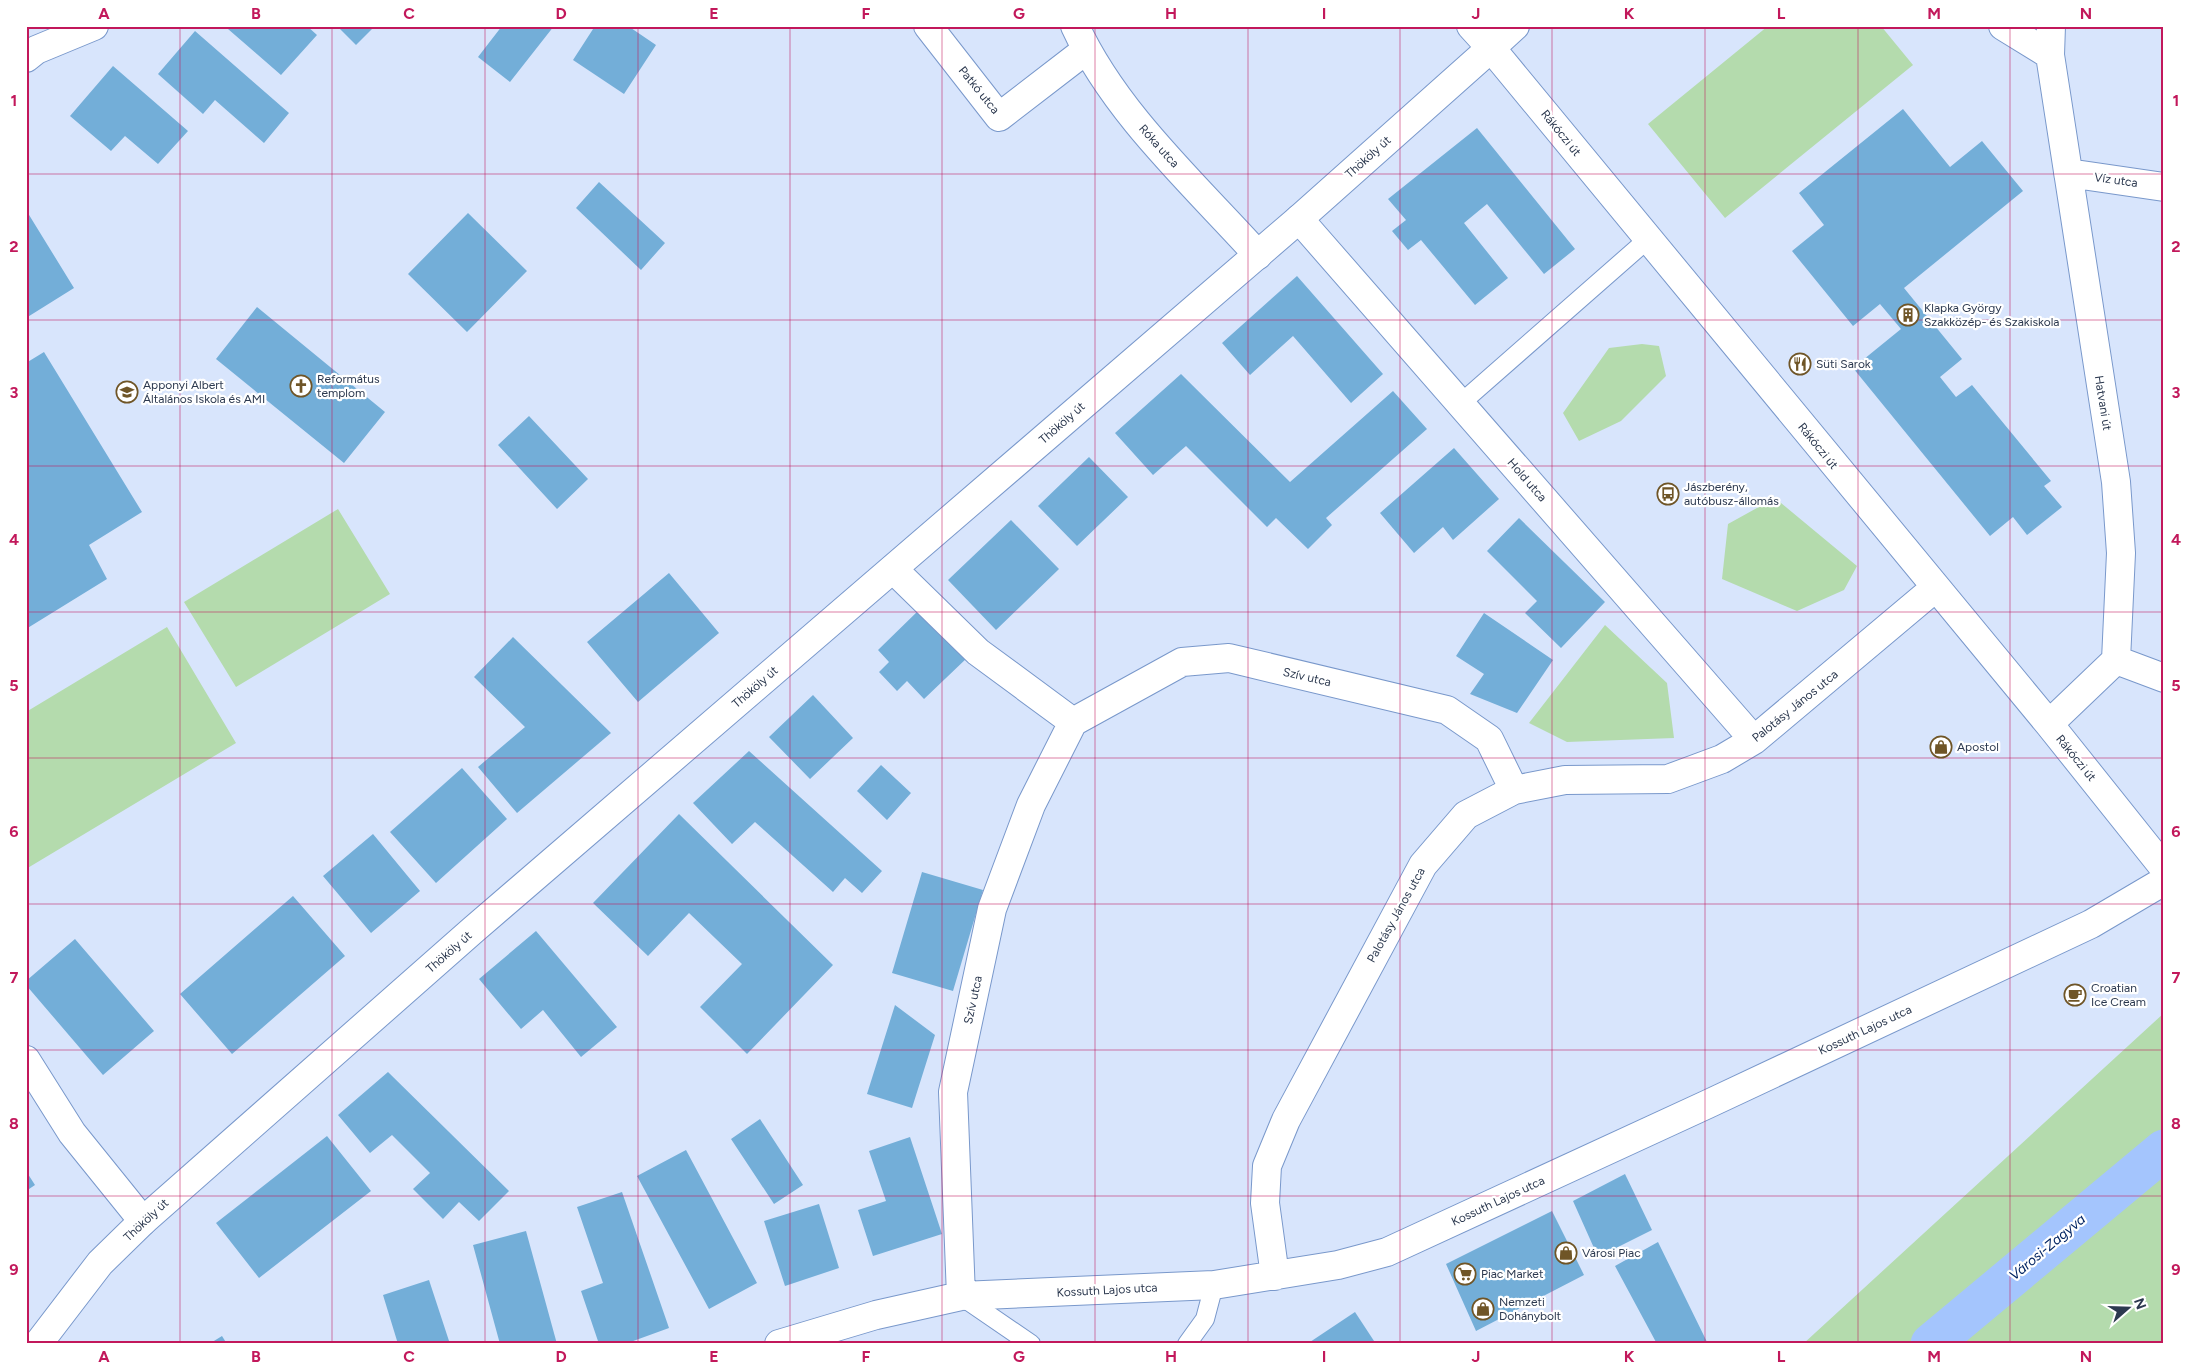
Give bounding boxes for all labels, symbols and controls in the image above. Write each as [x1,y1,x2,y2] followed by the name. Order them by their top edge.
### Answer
[98,4,110,23] text: A
[251,4,261,23] text: B
[403,4,415,23] text: C
[555,4,567,23] text: D
[709,4,719,23] text: E
[862,4,871,23] text: F
[1013,4,1025,23] text: G
[1165,4,1177,23] text: H
[1322,4,1326,23] text: I
[1472,4,1480,23] text: J
[1624,4,1635,23] text: K
[1777,4,1786,23] text: L
[1927,4,1941,23] text: M
[2080,4,2092,23] text: N
[956,63,1002,117] street label: Patkó utca
[11,91,17,110] text: 1
[2173,91,2179,110] text: 1
[1538,107,1584,159] street label: Rákóczi út
[1136,122,1182,170] street label: Róka utca
[1342,133,1394,181] street label: Thököly út
[2093,170,2139,190] street label: Víz utca
[9,237,19,256] text: 2
[2171,237,2181,256] text: 2
[1924,301,2059,329] place label: Klapka György Szakközép- és Szakiskola
[1896,303,1920,327] building icon: Klapka György Szakközép- és Szakiskola
[1788,352,1812,376] restaurant icon: Süti Sarok
[1816,357,1871,371] place label: Süti Sarok
[317,372,380,400] place label: Református templom
[289,374,313,398] church icon: Református templom
[2092,374,2114,432] street label: Hatvani út
[143,378,265,406] place label: Apponyi Albert Általános Iskola és AMI
[115,380,139,404] school or university icon: Apponyi Albert Általános Iskola és AMI
[10,383,19,402] text: 3
[2172,383,2181,402] text: 3
[1036,399,1088,447] street label: Thököly út
[1795,420,1841,472] street label: Rákóczi út
[1505,456,1549,504] street label: Hold utca
[1684,480,1779,508] place label: Jászberény, autóbusz-állomás
[1656,482,1680,506] bus stop icon: Jászberény, autóbusz-állomás
[9,530,19,549] text: 4
[2171,530,2181,549] text: 4
[729,663,781,711] street label: Thököly út
[1282,665,1332,689] street label: Szív utca
[1749,667,1841,745] street label: Palotásy János utca
[9,676,19,695] text: 5
[2171,676,2181,695] text: 5
[2053,732,2099,784] street label: Rákóczi út
[1929,735,1953,759] shop icon: Apostol
[1957,740,1999,754] place label: Apostol
[9,822,19,841] text: 6
[2171,822,2181,841] text: 6
[1364,865,1428,965] street label: Palotásy János utca
[423,928,475,976] street label: Thököly út
[10,968,19,987] text: 7
[2172,968,2181,987] text: 7
[961,975,985,1025] street label: Szív utca
[2091,981,2146,1009] place label: Croatian Ice Cream
[2063,983,2087,1007] cafe icon: Croatian Ice Cream
[1816,1002,1914,1058] street label: Kossuth Lajos utca
[9,1114,19,1133] text: 8
[2171,1114,2181,1133] text: 8
[1449,1173,1547,1229] street label: Kossuth Lajos utca
[121,1195,172,1244] street label: Thököly út
[2006,1211,2089,1284] water label: Városi-Zagyva
[1554,1241,1578,1265] shop icon: Városi Piac
[1582,1246,1641,1260] place label: Városi Piac
[9,1260,19,1279] text: 9
[2171,1260,2181,1279] text: 9
[1453,1262,1477,1286] supermarket icon: Piac Market
[1481,1267,1544,1281] place label: Piac Market
[1056,1280,1158,1300] street label: Kossuth Lajos utca
[2102,1282,2152,1332] north arrow
[1499,1295,1562,1323] place label: Nemzeti Dohánybolt
[2130,1296,2150,1312] text: N
[1471,1297,1495,1321] shop icon: Nemzeti Dohánybolt
[98,1347,110,1366] text: A
[251,1347,261,1366] text: B
[403,1347,415,1366] text: C
[555,1347,567,1366] text: D
[709,1347,719,1366] text: E
[862,1347,871,1366] text: F
[1013,1347,1025,1366] text: G
[1165,1347,1177,1366] text: H
[1322,1347,1326,1366] text: I
[1472,1347,1480,1366] text: J
[1624,1347,1635,1366] text: K
[1777,1347,1786,1366] text: L
[1927,1347,1941,1366] text: M
[2080,1347,2092,1366] text: N

